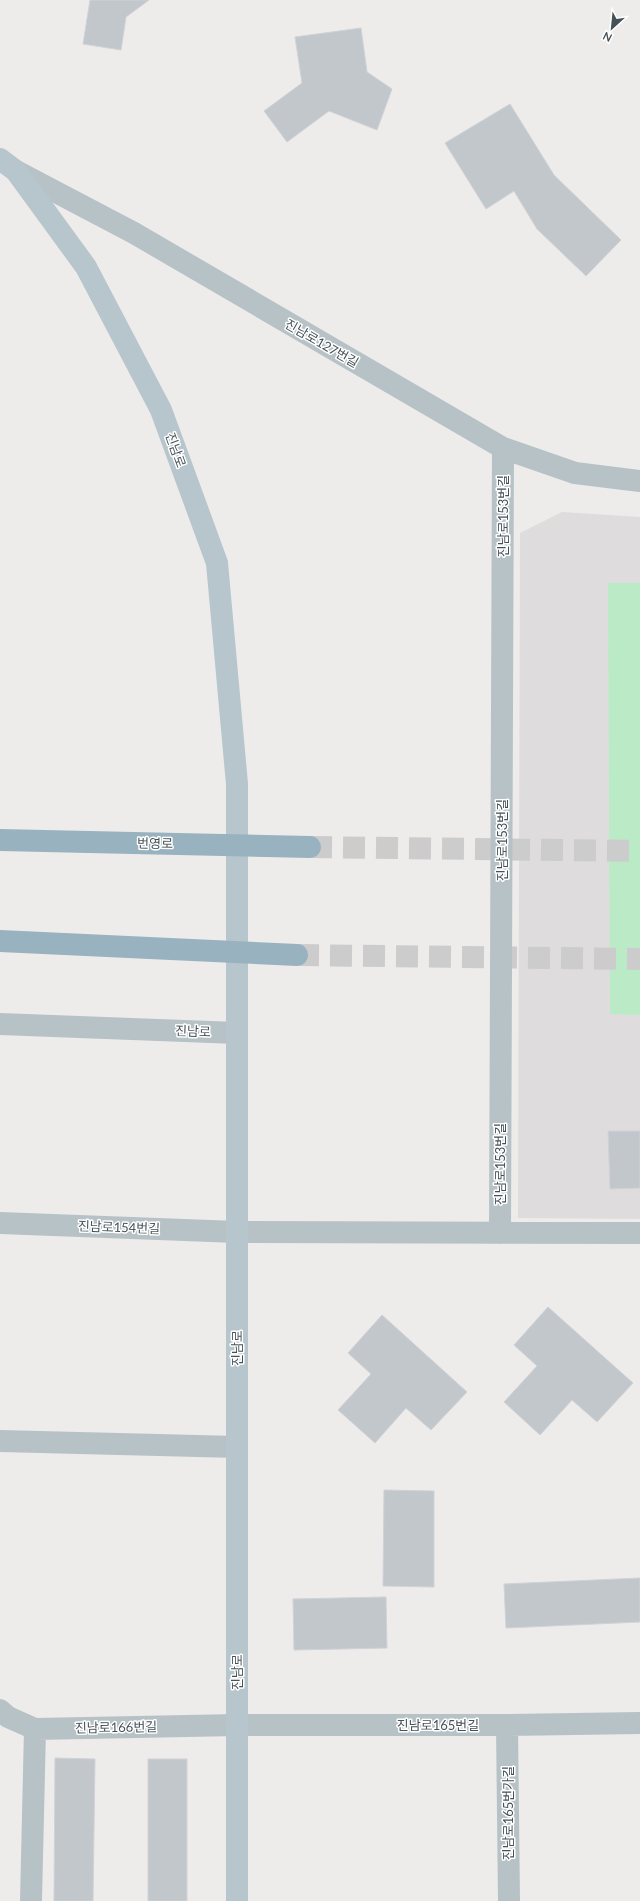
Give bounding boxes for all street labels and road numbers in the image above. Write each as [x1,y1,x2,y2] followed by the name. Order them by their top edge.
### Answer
[282,315,362,371] street label: 진남로127번길
[162,430,190,470] street label: 진남로
[495,475,511,557] street label: 진남로153번길
[494,799,510,881] street label: 진남로153번길
[137,835,173,851] street label: 번영로
[175,1022,211,1040] street label: 진남로
[492,1123,508,1205] street label: 진남로153번길
[78,1218,160,1236] street label: 진남로154번길
[229,1330,245,1366] street label: 진남로
[229,1654,245,1690] street label: 진남로
[397,1717,479,1733] street label: 진남로165번길
[75,1718,157,1736] street label: 진남로166번길
[500,1766,516,1860] street label: 진남로165번가길

